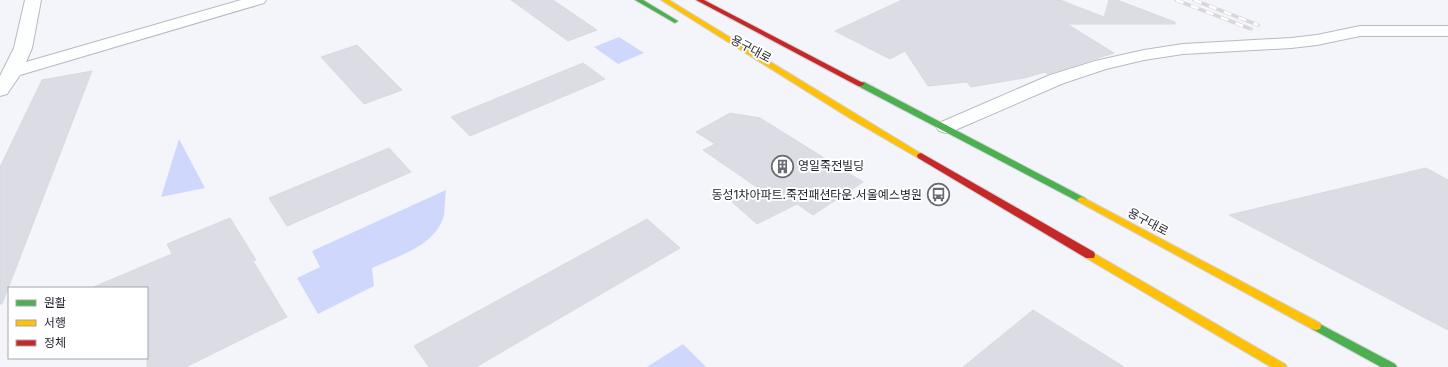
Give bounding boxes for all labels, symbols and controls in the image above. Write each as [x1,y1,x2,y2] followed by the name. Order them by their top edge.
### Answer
[728,32,774,66] street label: 용구대로
[769,153,795,179] building icon: 영일죽전빌딩
[798,158,864,173] place label: 영일죽전빌딩
[925,182,951,208] bus stop icon: 동성1차아파트.죽전패션타운.서울예스병원
[711,187,922,202] place label: 동성1차아파트.죽전패션타운.서울예스병원
[1125,205,1171,239] street label: 용구대로
[8,287,148,359] legend
[44,295,66,310] text: 원활
[44,315,66,330] text: 서행
[44,335,66,350] text: 정체

